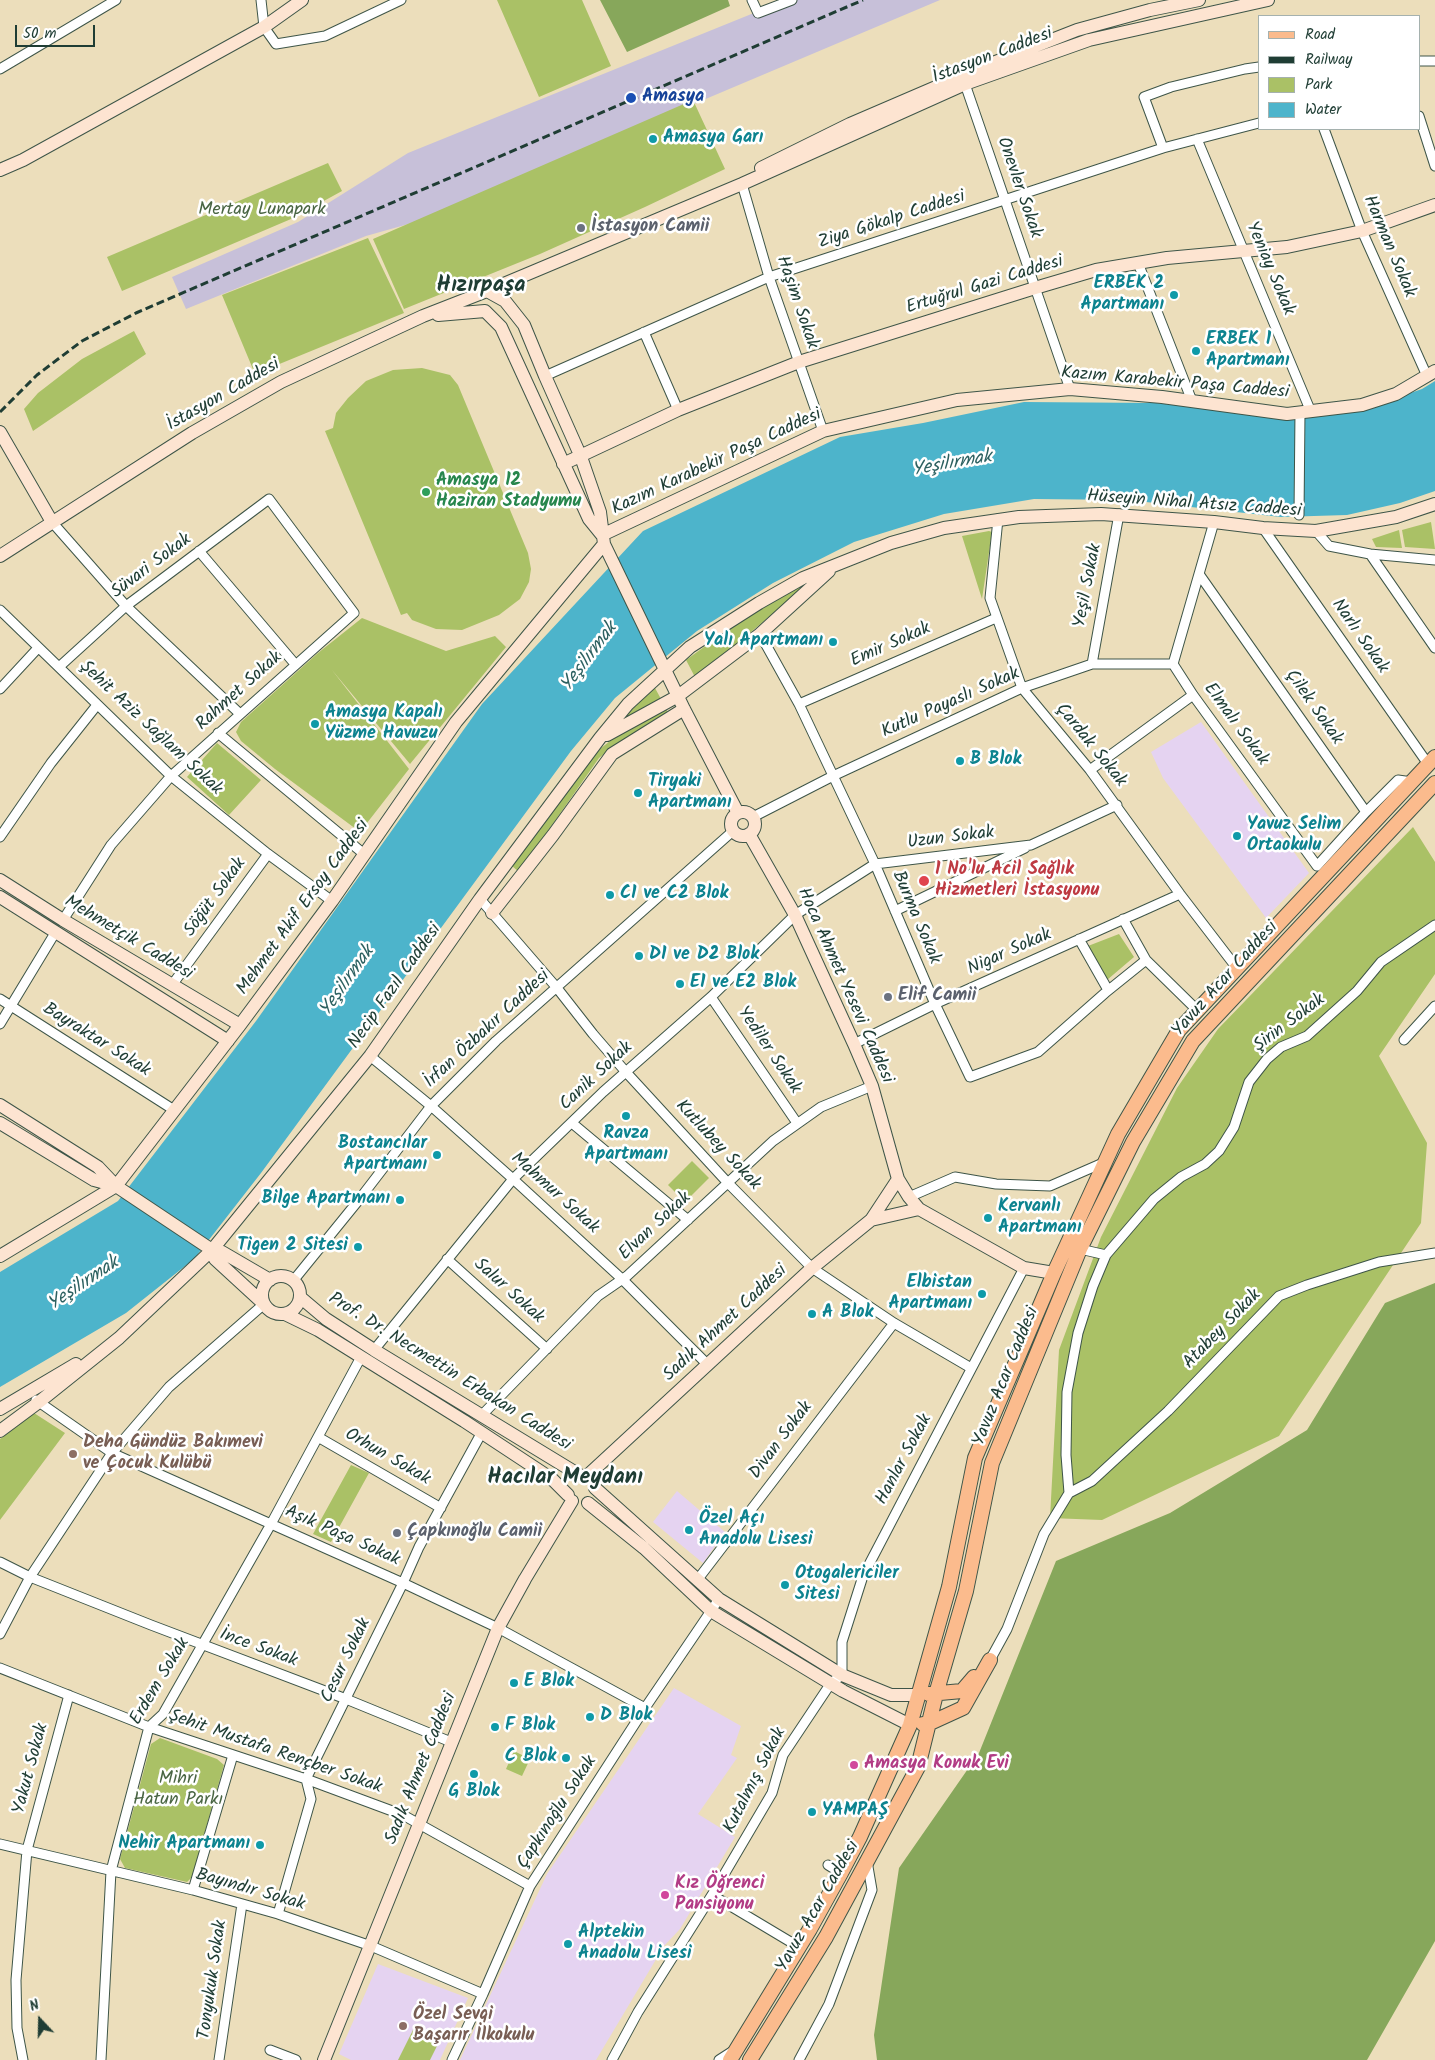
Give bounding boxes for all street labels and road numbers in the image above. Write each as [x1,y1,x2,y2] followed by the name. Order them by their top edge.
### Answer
[930,24,1056,90] street label: İstasyon Caddesi
[991,135,1045,241] street label: Onevler Sokak
[816,187,968,255] street label: Ziya Gökalp Caddesi
[1357,193,1419,301] street label: Harman Sokak
[1240,219,1298,319] street label: Yeniay Sokak
[904,252,1066,320] street label: Ertuğrul Gazi Caddesi
[770,254,822,352] street label: Haşim Sokak
[164,355,284,437] street label: İstasyon Caddesi
[1060,363,1290,405] street label: Kazım Karabekir Paşa Caddesi
[609,405,825,521] street label: Kazım Karabekir Paşa Caddesi
[1086,487,1302,523] street label: Hüseyin Nihal Atsız Caddesi
[108,530,196,604] street label: Süvari Sokak
[1070,542,1108,630] street label: Yeşil Sokak
[1326,596,1392,678] street label: Narlı Sokak
[848,619,934,673] street label: Emir Sokak
[193,648,287,736] street label: Rahmet Sokak
[74,657,226,801] street label: Şehit Aziz Sağlam Sokak
[879,664,1023,744] street label: Kutlu Payaslı Sokak
[1279,666,1347,750] street label: Çilek Sokak
[1198,679,1272,771] street label: Elmalı Sokak
[1050,700,1130,792] street label: Çardak Sokak
[233,816,375,1000] street label: Mehmet Akif Ersoy Caddesi
[906,823,996,855] street label: Uzun Sokak
[180,854,252,942] street label: Söğüt Sokak
[886,868,944,968] street label: Burma Sokak
[791,885,897,1087] street label: Hoca Ahmet Yesevi Caddesi
[60,892,196,986] street label: Mehmetçik Caddesi
[1168,918,1284,1042] street label: Yavuz Acar Caddesi
[345,920,447,1054] street label: Necip Fazıl Caddesi
[965,925,1055,981] street label: Nigar Sokak
[421,966,555,1094] street label: İrfan Özbakır Caddesi
[1250,990,1330,1058] street label: Şirin Sokak
[38,999,154,1083] street label: Bayraktar Sokak
[731,1003,805,1099] street label: Yediler Sokak
[556,1038,638,1116] street label: Canik Sokak
[670,1096,764,1196] street label: Kutlubey Sokak
[505,1149,603,1239] street label: Mahmur Sokak
[615,1188,697,1266] street label: Elvan Sokak
[468,1255,548,1329] street label: Salur Sokak
[659,1261,793,1387] street label: Sadık Ahmet Caddesi
[1180,1286,1266,1374] street label: Atabey Sokak
[324,1289,574,1457] street label: Prof. Dr. Necmettin Erbakan Caddesi
[969,1304,1045,1450] street label: Yavuz Acar Caddesi
[746,1398,818,1484] street label: Divan Sokak
[872,1411,938,1509] street label: Hanlar Sokak
[340,1425,434,1491] street label: Orhun Sokak
[281,1502,403,1572] street label: Aşık Paşa Sokak
[317,1615,377,1707] street label: Cesur Sokak
[216,1625,300,1673] street label: İnce Sokak
[126,1634,196,1730] street label: Erdem Sokak
[382,1690,462,1848] street label: Sadık Ahmet Caddesi
[165,1706,385,1800] street label: Şehit Mustafa Rençber Sokak
[10,1721,54,1817] street label: Yakut Sokak
[720,1724,792,1838] street label: Kutalmış Sokak
[513,1752,603,1874] street label: Çapkınoğlu Sokak
[773,1838,865,1976] street label: Yavuz Acar Caddesi
[193,1865,307,1917] street label: Bayındır Sokak
[195,1919,233,2041] street label: Tonyukuk Sokak

